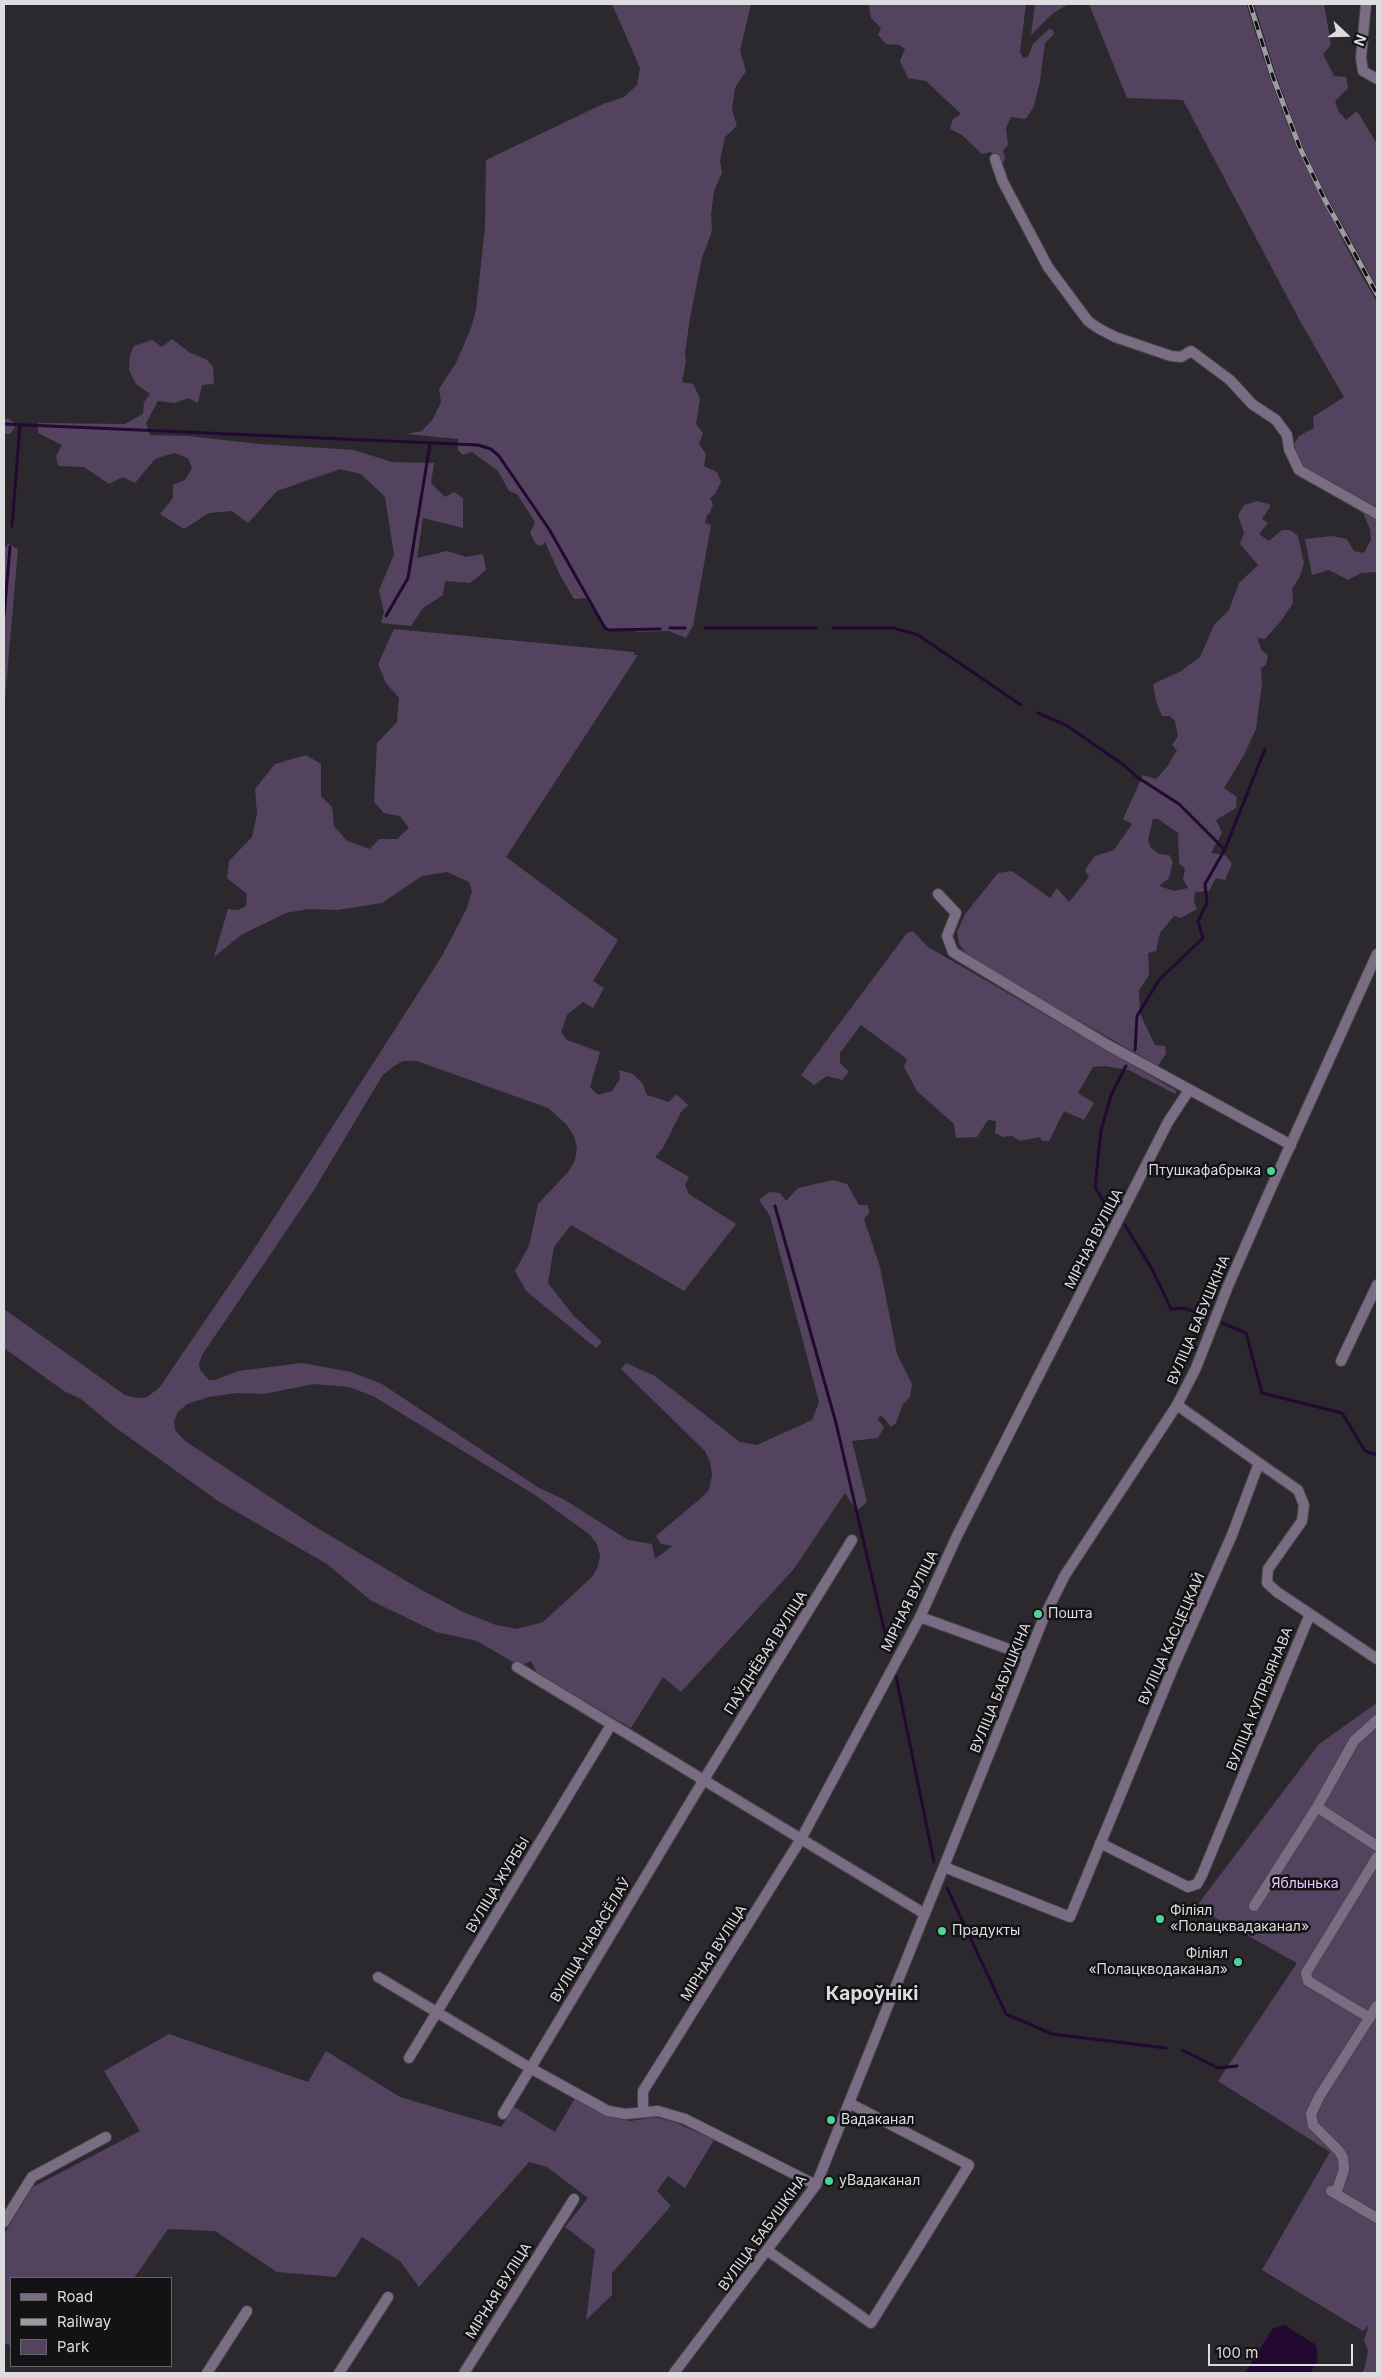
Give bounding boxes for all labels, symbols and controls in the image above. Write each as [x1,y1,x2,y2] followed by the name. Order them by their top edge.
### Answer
[1321,10,1371,60] north arrow
[1351,33,1370,49] text: N
[1149,1163,1261,1179] place label: Птушкафабрыка
[1265,1165,1277,1177] marker: Птушкафабрыка
[1061,1186,1127,1292] street label: МІРНАЯ ВУЛІЦА
[1164,1253,1234,1387] street label: ВУЛІЦА БАБУШКІНА
[878,1548,942,1654] street label: МІРНАЯ ВУЛІЦА
[1135,1570,1209,1708] street label: ВУЛІЦА КАСЦЕЦКАЙ
[721,1588,811,1718] street label: ПАЎДНЁВАЯ ВУЛІЦА
[1048,1606,1093,1622] place label: Пошта
[1032,1608,1044,1620] marker: Пошта
[967,1620,1035,1756] street label: ВУЛІЦА БАБУШКІНА
[1223,1625,1297,1773] street label: ВУЛІЦА КУПРЫЯНАВА
[463,1834,533,1936] street label: ВУЛІЦА ЖУРБЫ
[547,1875,635,2005] street label: ВУЛІЦА НАВАСЁЛАЎ
[1271,1876,1339,1892] park label: Яблынька
[678,1902,750,2004] street label: МІРНАЯ ВУЛІЦА
[1170,1903,1309,1935] place label: Філіял «Полацквадаканал»
[1154,1913,1166,1925] marker: Філіял «Полацквадаканал»
[952,1923,1020,1939] place label: Прадукты
[936,1925,948,1937] marker: Прадукты
[1088,1946,1228,1978] place label: Філіял «Полацкводаканал»
[1232,1956,1244,1968] marker: Філіял «Полацкводаканал»
[826,1983,918,2005] district label: Кароўнікі
[841,2112,914,2128] place label: Вадаканал
[825,2114,837,2126] marker: Вадаканал
[715,2172,811,2294] street label: ВУЛІЦА БАБУШКІНА
[839,2173,920,2189] place label: уВадаканал
[823,2175,835,2187] marker: уВадаканал
[463,2240,535,2342] street label: МІРНАЯ ВУЛІЦА
[10,2277,172,2367] legend
[57,2287,93,2306] text: Road
[57,2312,111,2331] text: Railway
[1211,2334,1356,2366] scale bar
[57,2337,89,2356] text: Park
[1216,2343,1258,2362] text: 100 m

